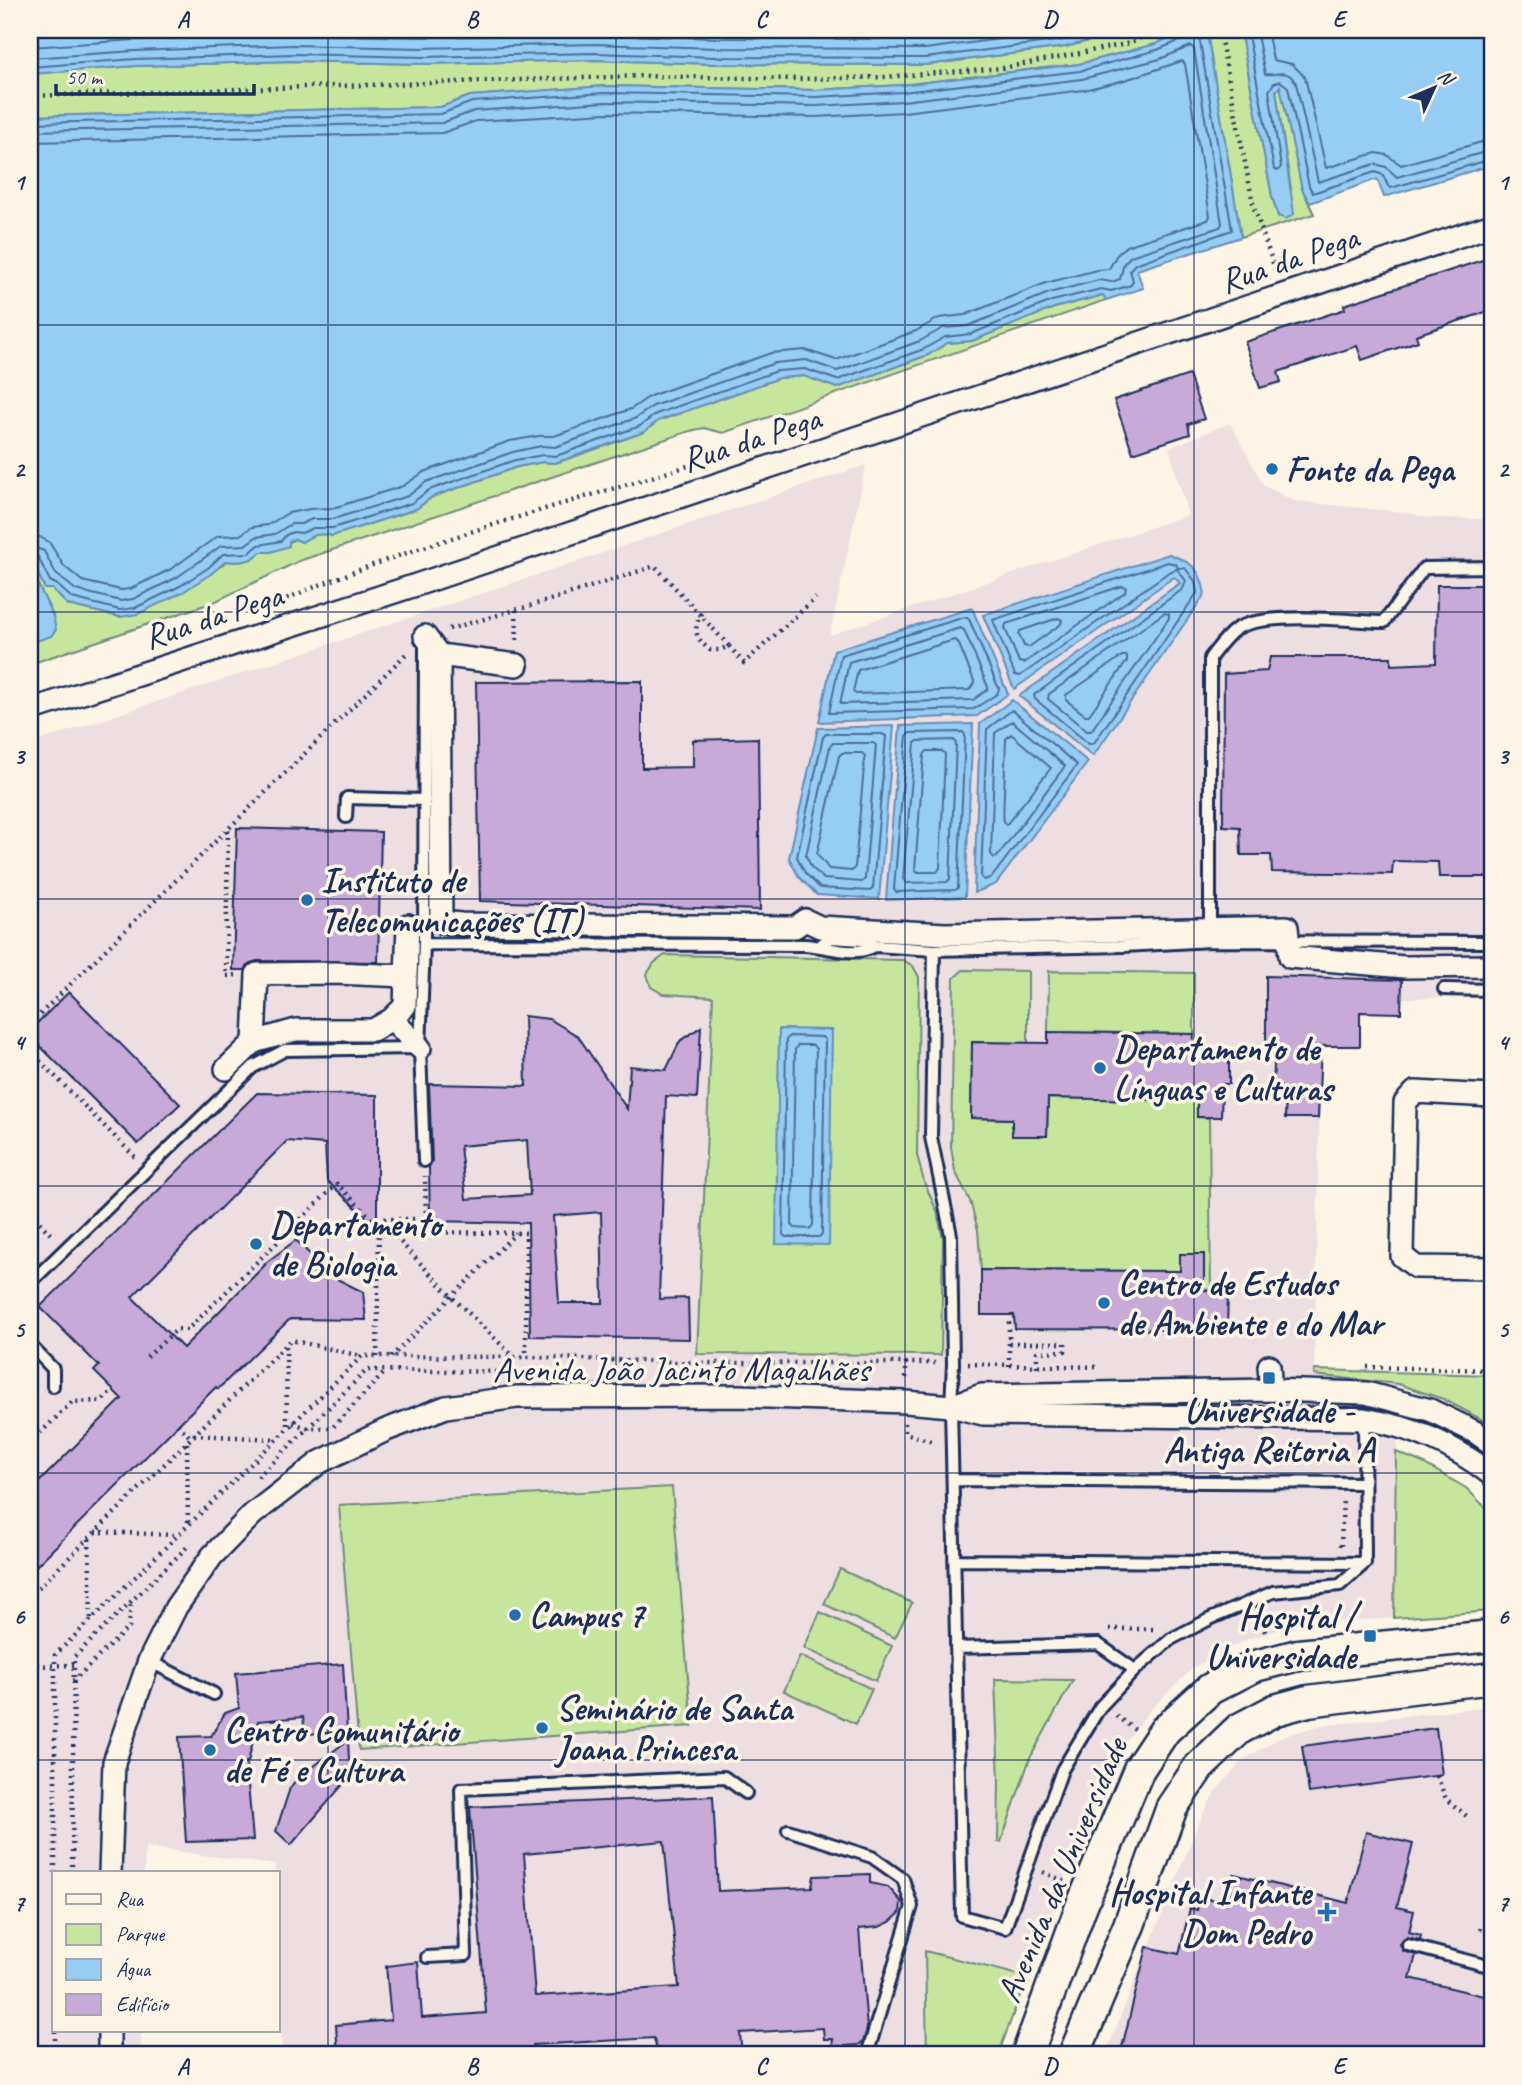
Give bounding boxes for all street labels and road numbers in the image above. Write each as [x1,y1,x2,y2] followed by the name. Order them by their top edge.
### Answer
[1214,214,1366,304] street label: Rua da Pega
[676,395,828,483] street label: Rua da Pega
[138,572,290,660] street label: Rua da Pega
[493,1347,872,1392] street label: Avenida João Jacinto Magalhães
[986,1729,1139,2009] street label: Avenida da Universidade

